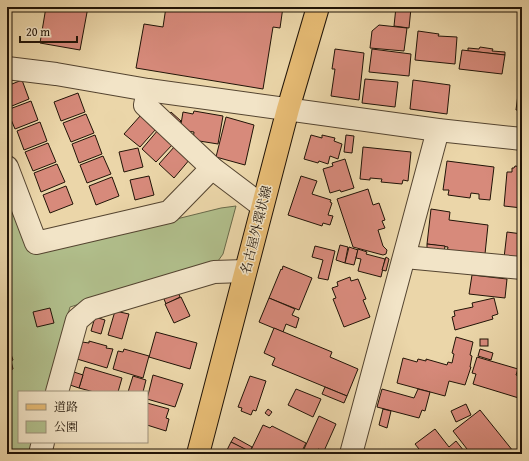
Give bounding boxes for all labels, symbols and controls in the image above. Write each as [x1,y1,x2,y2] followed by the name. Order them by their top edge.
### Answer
[20,18,77,44] scale bar
[26,23,50,40] text: 20 m
[236,184,276,276] street label: 名古屋外環状線
[18,391,148,443] legend
[54,398,78,415] text: 道路
[54,418,78,435] text: 公園

